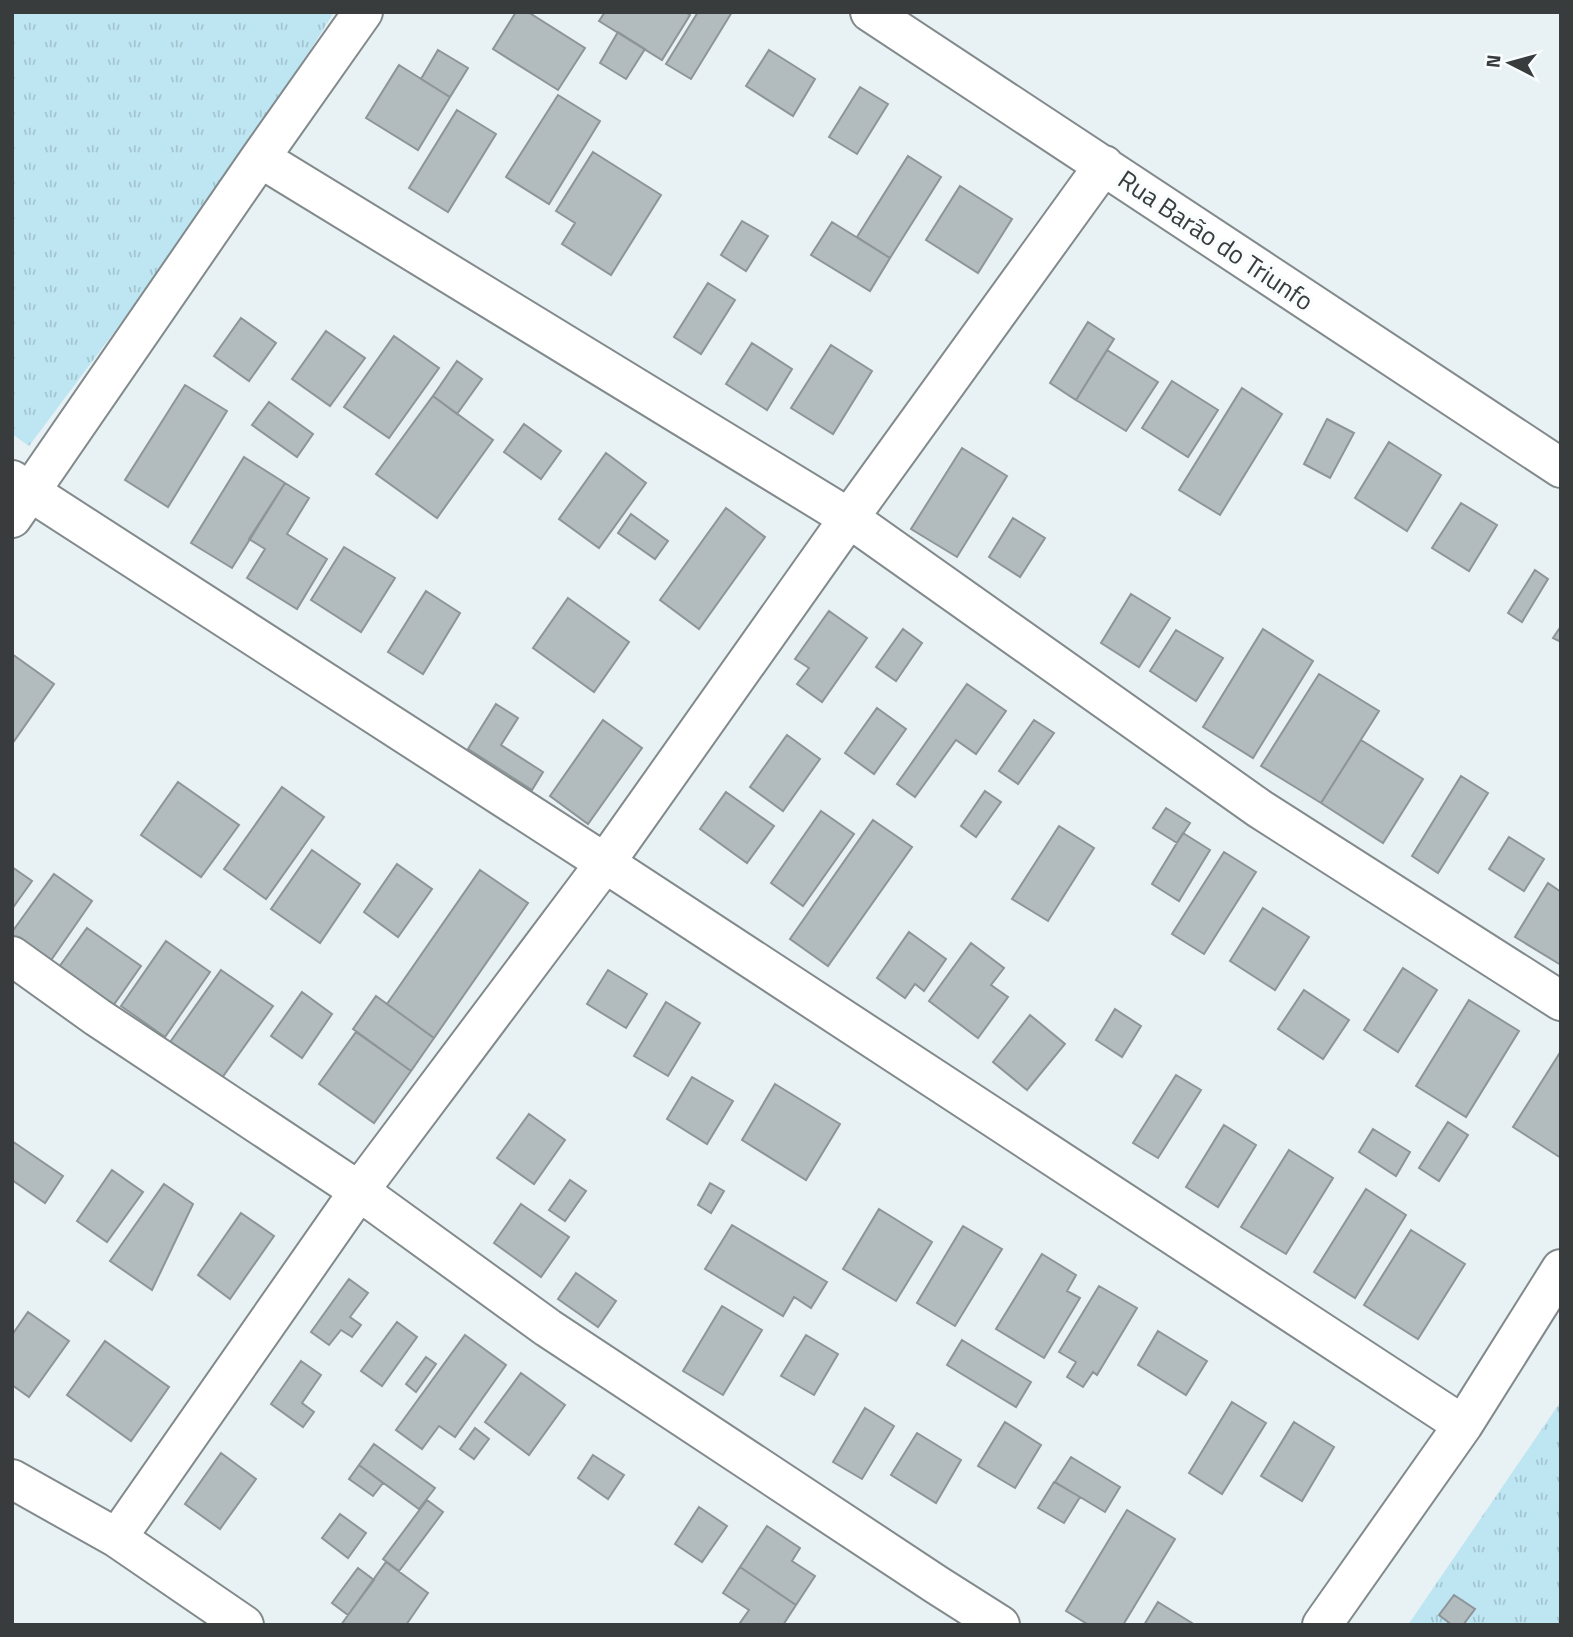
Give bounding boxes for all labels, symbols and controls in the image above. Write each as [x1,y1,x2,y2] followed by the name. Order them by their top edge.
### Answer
[1475,28,1545,98] north arrow
[1477,53,1508,69] text: N
[1111,160,1321,320] street label: Rua Barão do Triunfo

